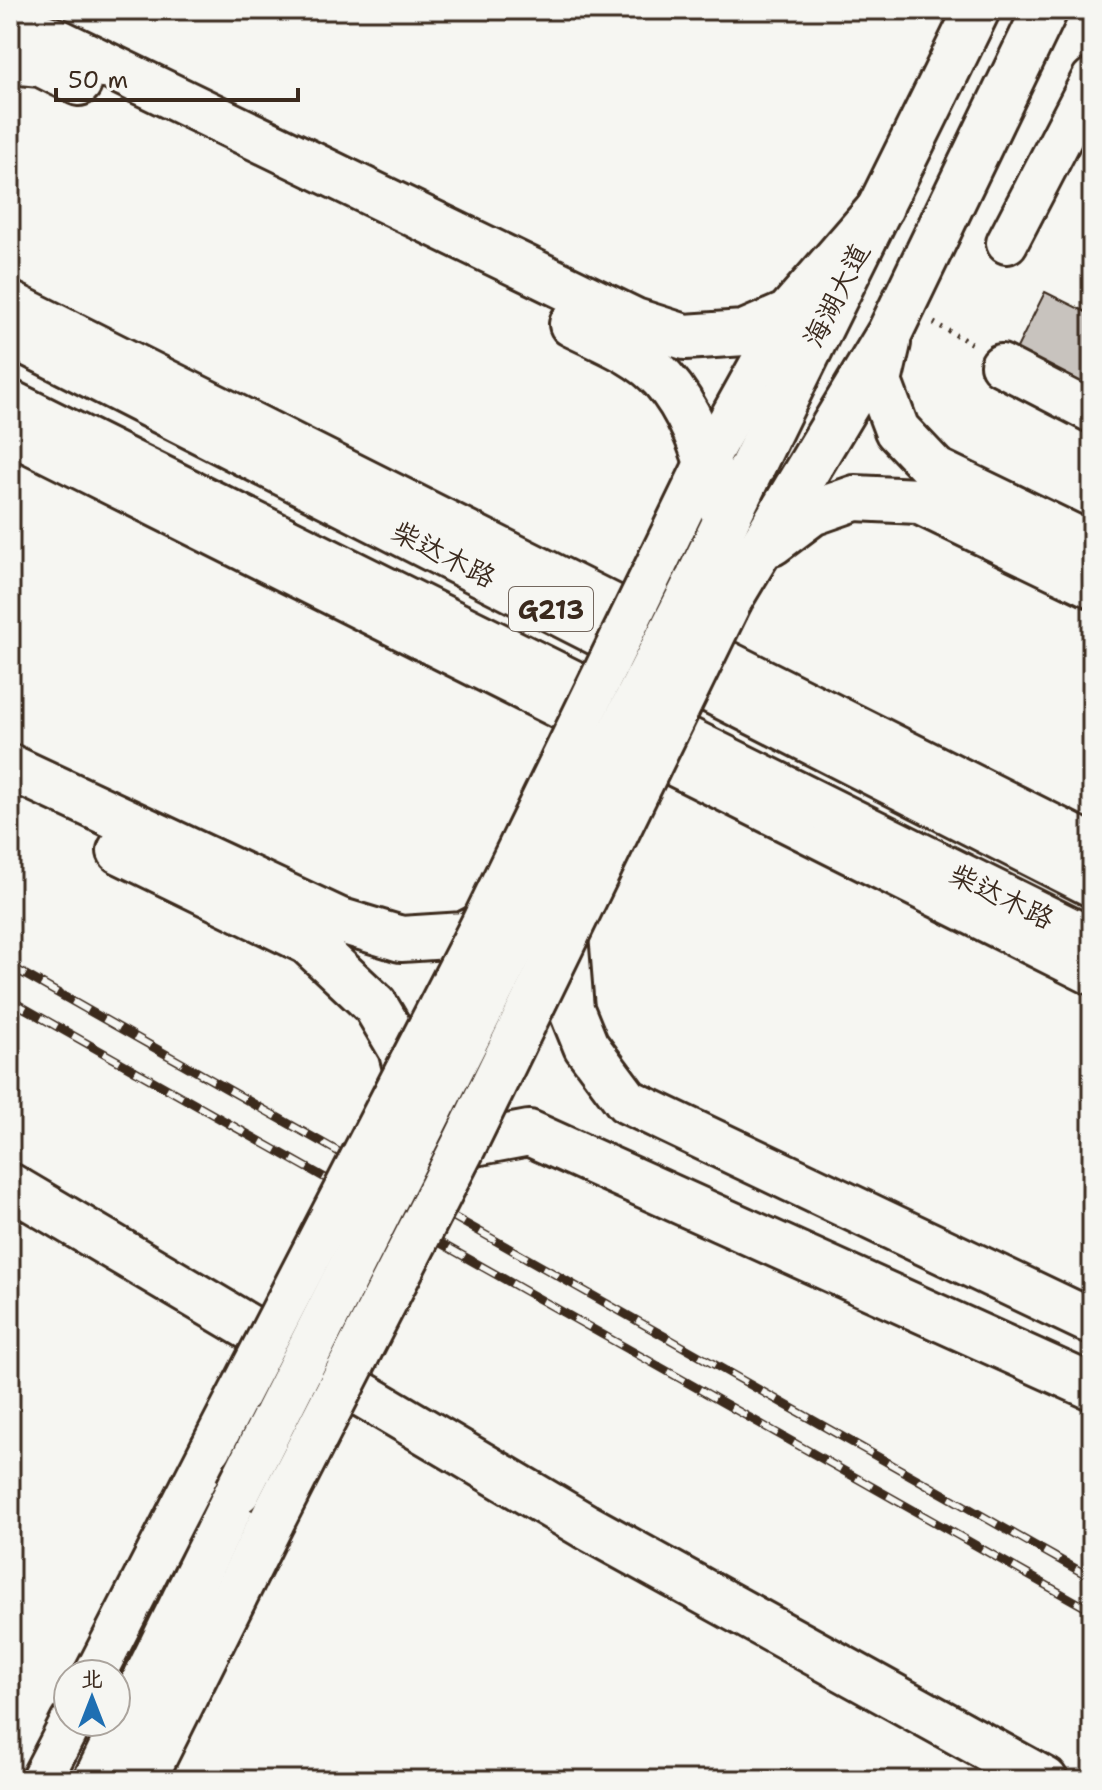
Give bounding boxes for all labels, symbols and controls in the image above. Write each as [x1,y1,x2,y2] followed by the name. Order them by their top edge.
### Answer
[56,52,298,102] scale bar
[68,64,128,96] text: 50 m
[794,236,878,354] street label: 海湖大道
[385,512,503,596] street label: 柴达木路
[509,587,593,631] road number: G213
[943,854,1061,938] street label: 柴达木路
[52,1658,132,1738] north arrow
[81,1664,103,1693] text: 北

